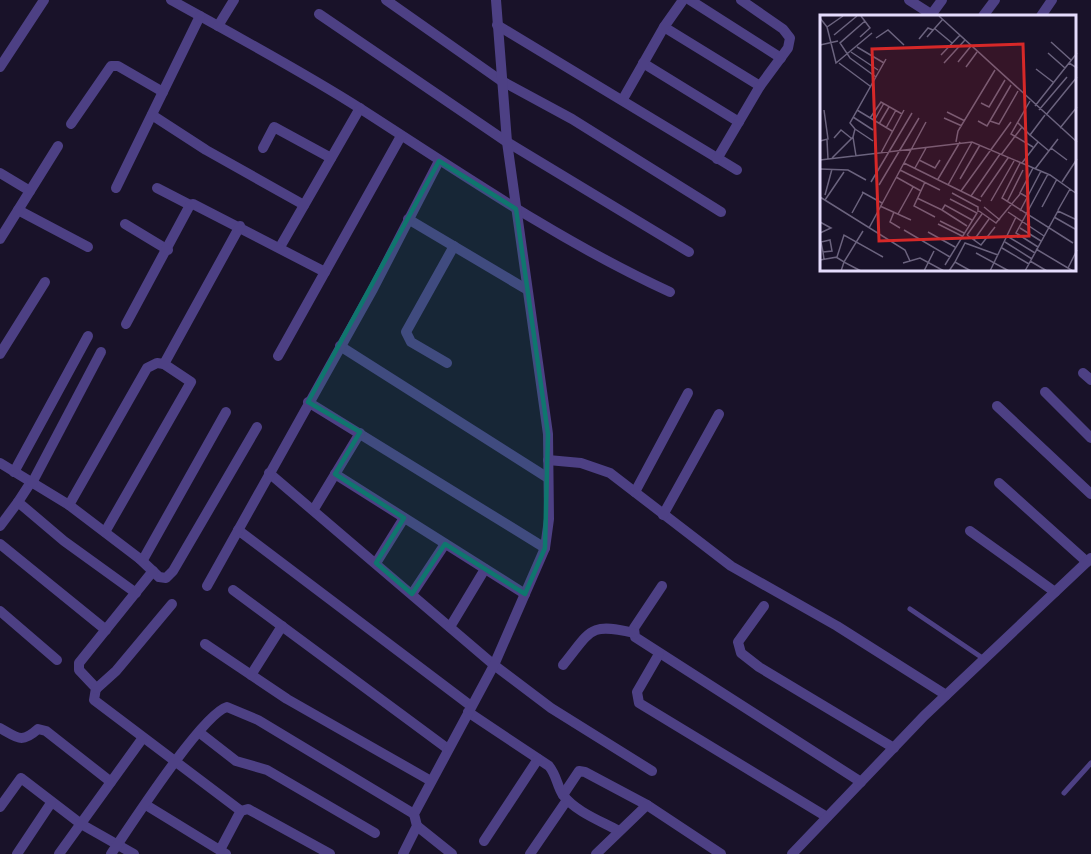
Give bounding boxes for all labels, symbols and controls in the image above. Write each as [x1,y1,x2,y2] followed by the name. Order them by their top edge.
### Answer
[820,15,1076,272] inset map

